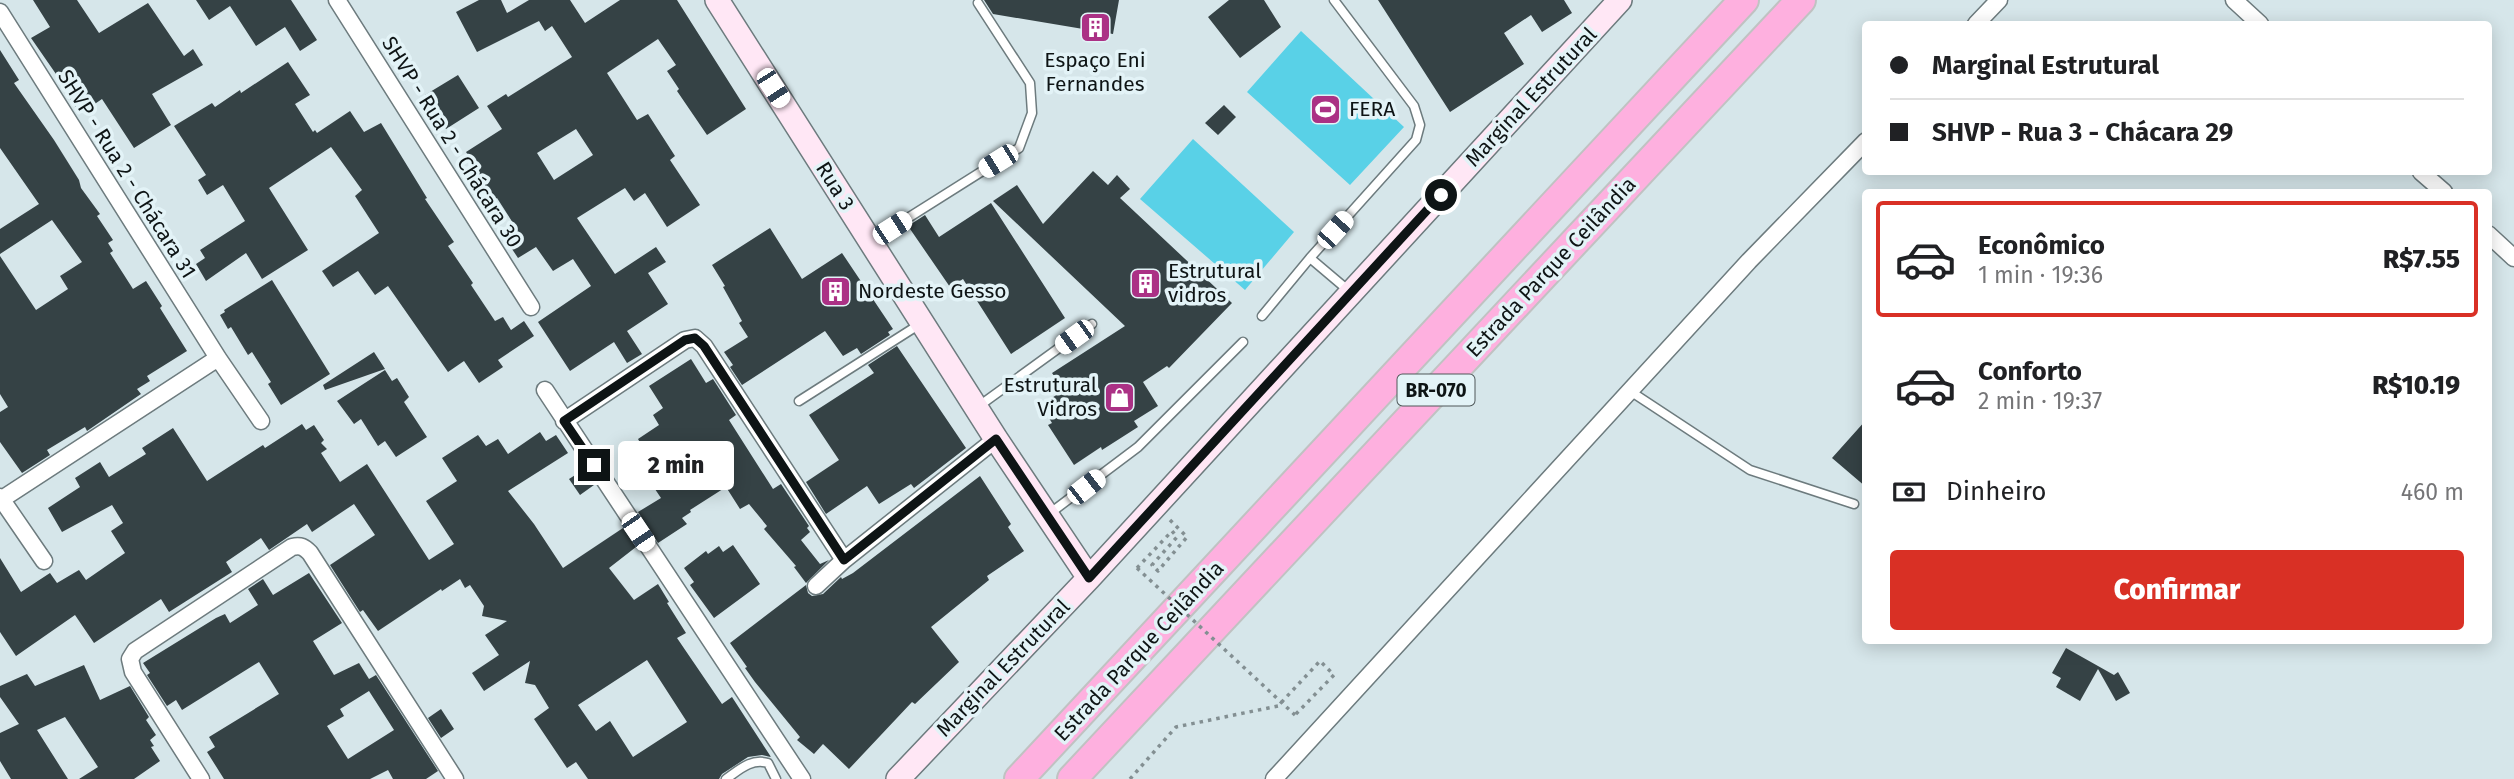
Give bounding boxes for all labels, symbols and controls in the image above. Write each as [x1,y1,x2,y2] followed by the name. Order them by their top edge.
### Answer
[1078,11,1112,45] building icon: Espaço Eni Fernandes
[1460,22,1602,172] street label: Marginal Estrutural
[376,32,528,252] street label: SHVP - Rua 2 - Chácara 30
[1044,47,1146,97] place label: Espaço Eni Fernandes
[1932,50,2159,81] text: Marginal Estrutural
[52,65,202,283] street label: SHVP - Rua 2 - Chácara 31
[753,65,794,111] car
[1309,92,1343,126] sports icon: FERA
[1349,96,1395,122] place label: FERA
[1932,117,2233,148] text: SHVP - Rua 3 - Chácara 29
[975,141,1022,181] car
[810,157,860,215] street label: Rua 3
[1461,171,1641,363] street label: Estrada Parque Ceilândia
[1425,179,1457,211] route start
[1314,207,1357,253] car
[869,208,916,248] car
[1894,228,1957,291] icon: car
[1978,230,2105,261] text: Econômico
[2383,244,2460,275] text: R$7.55
[1168,258,1261,308] place label: Estrutural vidros
[1978,261,2103,289] text: 1 min · 19:36
[1128,266,1162,300] building icon: Estrutural vidros
[818,274,852,308] building icon: Nordeste Gesso
[858,278,1007,304] place label: Nordeste Gesso
[1051,316,1098,358] car
[1894,354,1957,417] icon: car
[1978,356,2082,387] text: Conforto
[2372,370,2460,401] text: R$10.19
[1004,372,1097,422] place label: Estrutural Vidros
[1398,374,1474,406] road number: BR-070
[1103,380,1137,414] shop icon: Estrutural Vidros
[1978,387,2102,415] text: 2 min · 19:37
[618,440,734,490] callout: 2 min
[578,449,610,481] route end
[648,451,704,479] text: 2 min
[1063,466,1110,508] car
[1890,473,1928,511] icon: cash
[1946,476,2047,507] text: Dinheiro
[2401,478,2464,506] text: 460 m
[618,509,659,555] car
[1890,550,2464,630] button: Confirmar
[1049,555,1229,747] street label: Estrada Parque Ceilândia
[931,594,1075,742] street label: Marginal Estrutural

